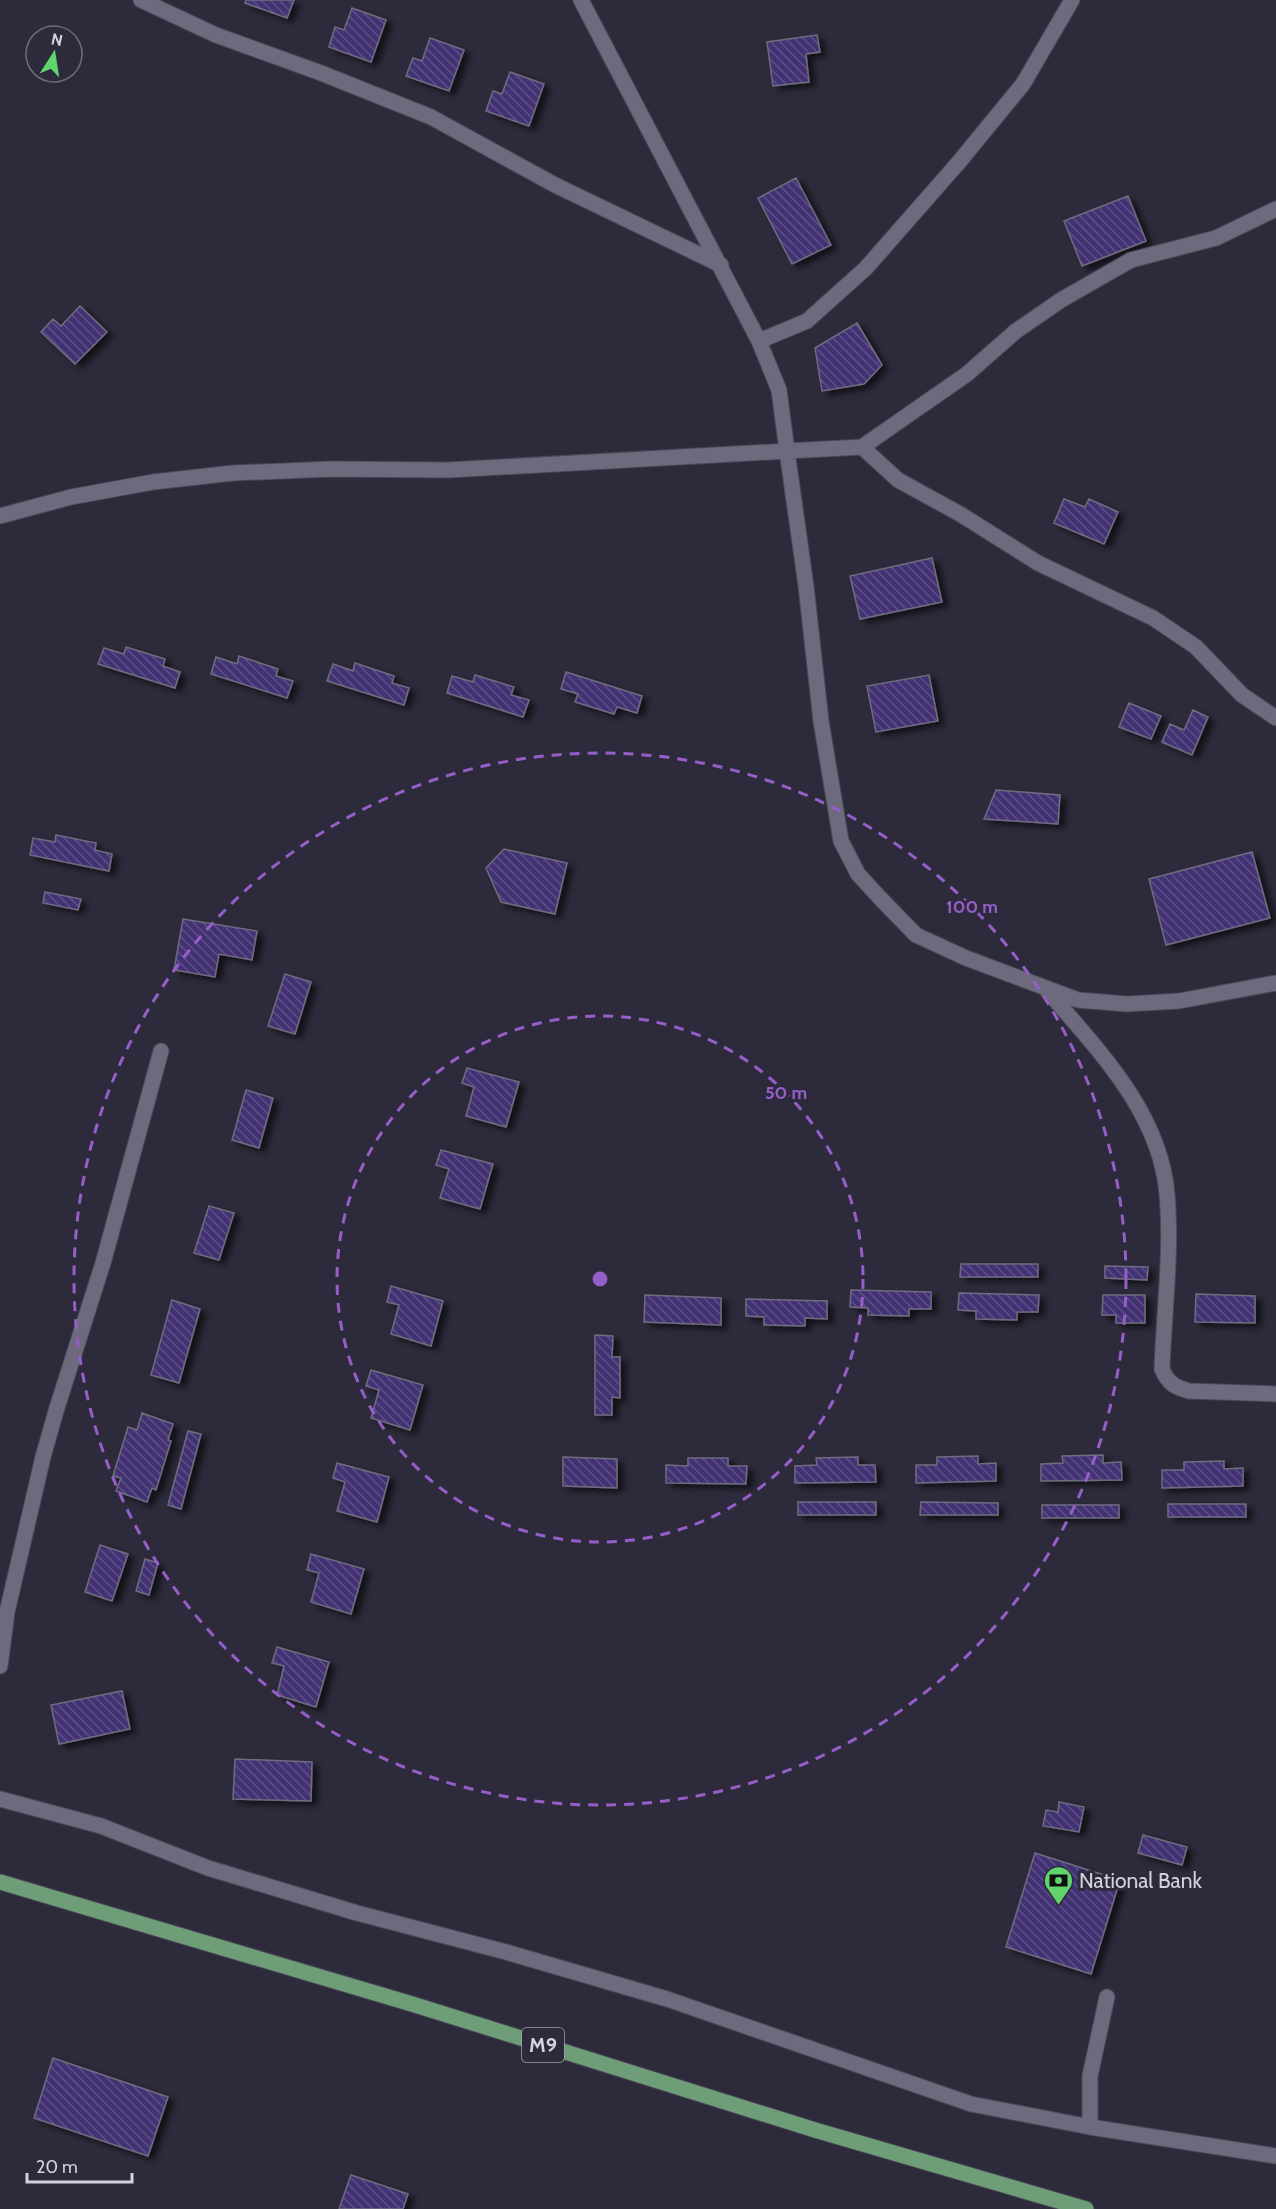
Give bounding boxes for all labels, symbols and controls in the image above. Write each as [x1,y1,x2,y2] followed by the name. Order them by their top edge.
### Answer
[24,24,84,84] north arrow
[50,29,65,50] text: N
[946,896,998,918] text: 100 m
[765,1082,807,1104] text: 50 m
[590,1269,610,1289] centre of rings
[1042,1864,1074,1906] bank icon: National Bank
[1079,1868,1202,1893] place label: National Bank
[522,2028,564,2062] road number: M9
[27,2146,132,2184] scale bar
[36,2156,78,2178] text: 20 m

